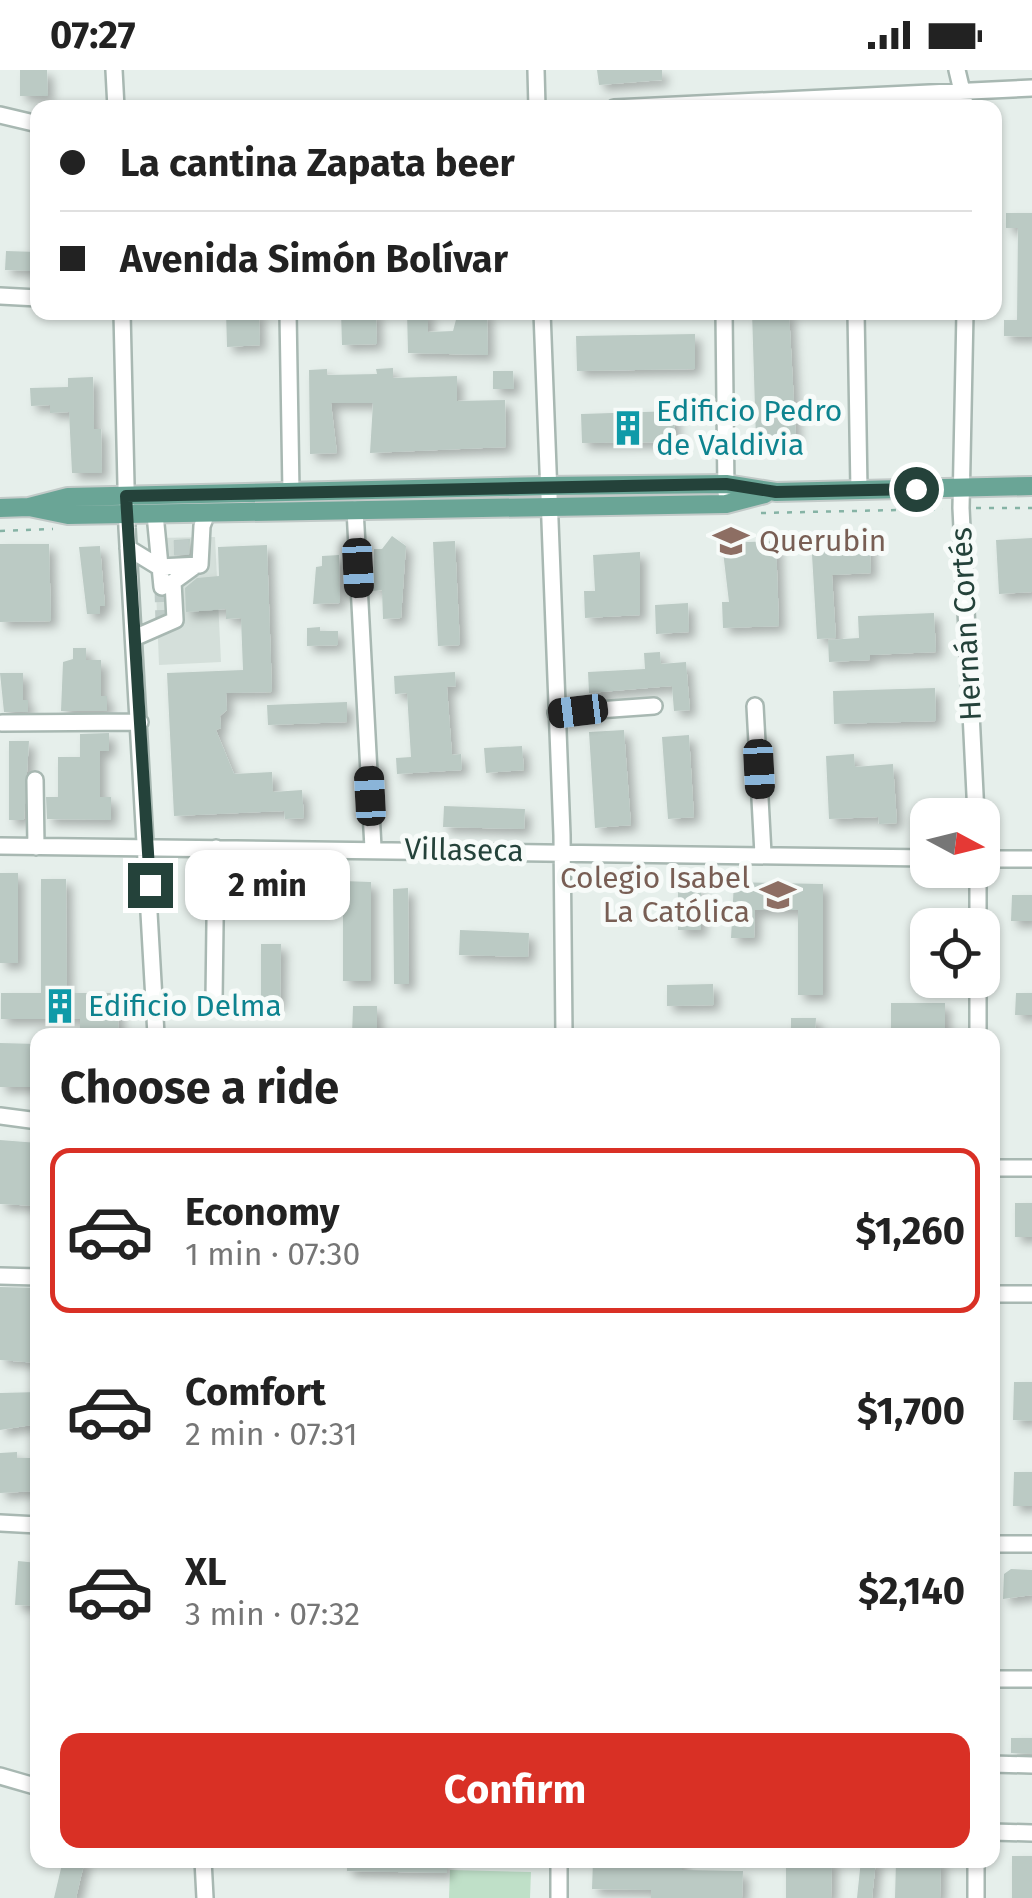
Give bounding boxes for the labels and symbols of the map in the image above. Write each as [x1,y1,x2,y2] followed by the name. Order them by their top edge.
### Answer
[656,393,842,463] place label: Edificio Pedro de Valdivia
[609,409,647,447] building icon: Edificio Pedro de Valdivia
[894,467,939,512] route start
[712,522,750,560] school or university icon: Querubin
[759,523,886,559] place label: Querubin
[943,526,989,722] street label: Hernán Cortés
[341,537,375,599] car
[546,692,610,730] car
[742,738,776,800] car
[353,765,387,827] car
[910,798,1000,888] north arrow
[404,831,524,869] street label: Villaseca
[185,850,350,920] callout: 2 min
[560,860,750,930] place label: Colegio Isabel La Católica
[128,863,173,908] route end
[759,876,797,914] school or university icon: Colegio Isabel La Católica
[41,987,79,1025] building icon: Edificio Delma
[88,988,282,1024] place label: Edificio Delma

